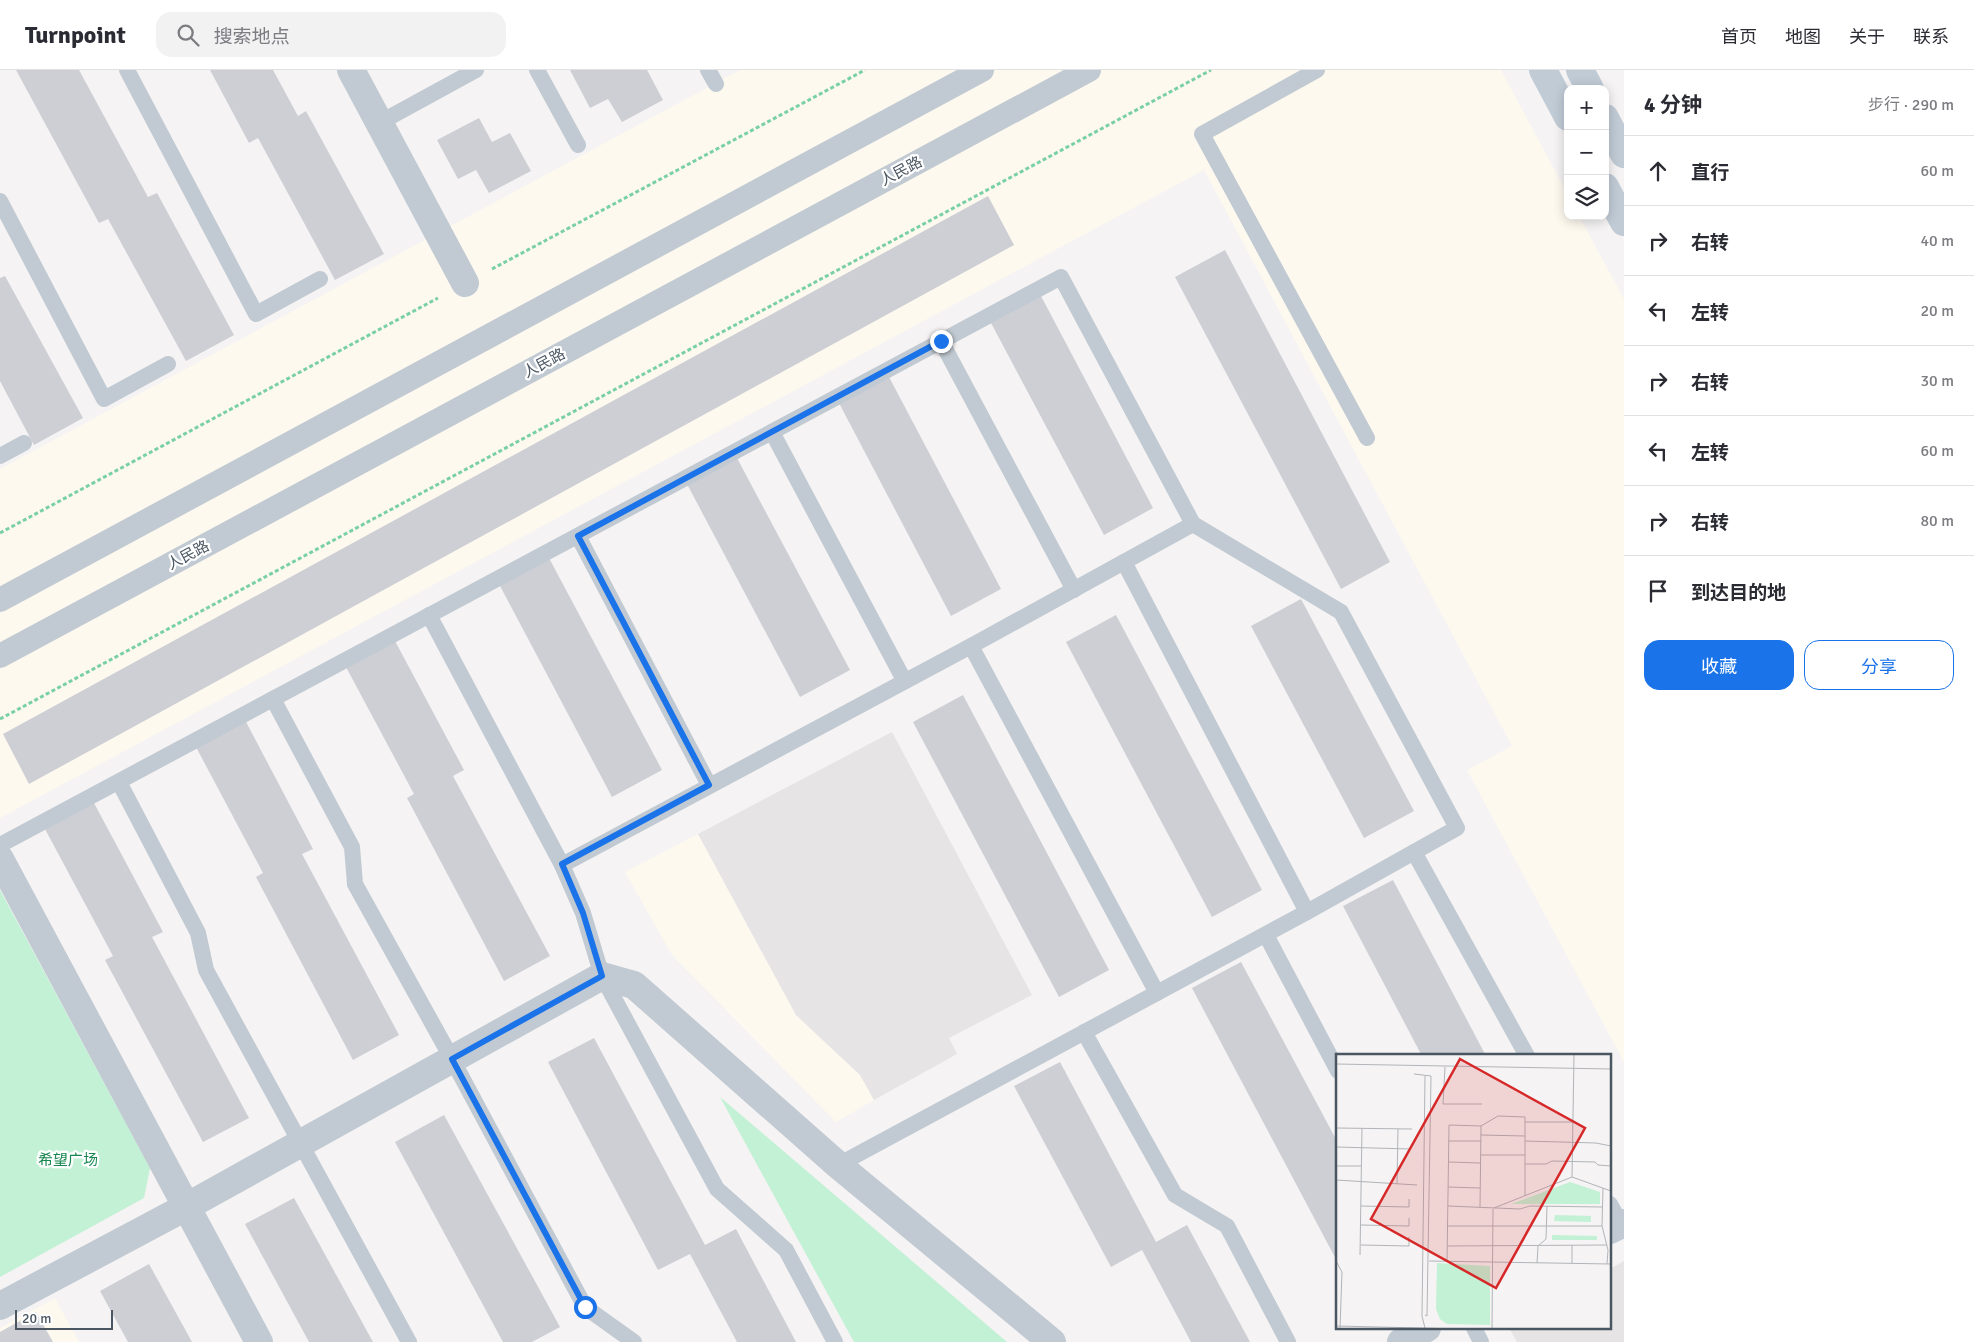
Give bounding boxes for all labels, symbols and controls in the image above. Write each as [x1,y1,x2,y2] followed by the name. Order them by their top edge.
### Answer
[156,12,506,57] search box
[25,20,126,50] text: Turnpoint
[174,21,202,49] icon: search
[214,25,290,49] text: 搜索地点
[1721,26,1757,48] text: 首页
[1785,26,1821,48] text: 地图
[1849,26,1885,48] text: 关于
[1913,26,1949,48] text: 联系
[1564,85,1609,220] map controls
[1564,85,1609,130] button: +
[1644,92,1702,118] text: 4 分钟
[1868,95,1954,115] text: 步行 · 290 m
[1564,130,1609,175] button: −
[877,152,925,190] street label: 人民路
[1644,157,1672,185] icon: ahead
[1691,161,1729,185] text: 直行
[1920,161,1954,181] text: 60 m
[1564,175,1609,220] button: layers
[1644,227,1672,255] icon: right
[1691,231,1729,255] text: 右转
[1920,231,1954,251] text: 40 m
[1644,297,1672,325] icon: left
[1691,301,1729,325] text: 左转
[1920,301,1954,321] text: 20 m
[930,330,953,353] route end
[520,344,568,382] street label: 人民路
[1644,367,1672,395] icon: right
[1691,371,1729,395] text: 右转
[1920,371,1954,391] text: 30 m
[1644,437,1672,465] icon: left
[1691,441,1729,465] text: 左转
[1920,441,1954,461] text: 60 m
[1644,507,1672,535] icon: right
[1691,511,1729,535] text: 右转
[1920,511,1954,531] text: 80 m
[164,536,212,574] street label: 人民路
[1644,577,1672,605] icon: arrive
[1691,581,1786,605] text: 到达目的地
[1644,640,1794,690] button: 收藏
[1804,640,1954,690] button: 分享
[1336,1054,1612,1330] inset map
[38,1151,98,1169] park label: 希望广场
[574,1296,597,1319] route start
[15,1307,112,1330] scale bar
[22,1310,51,1327] text: 20 m

